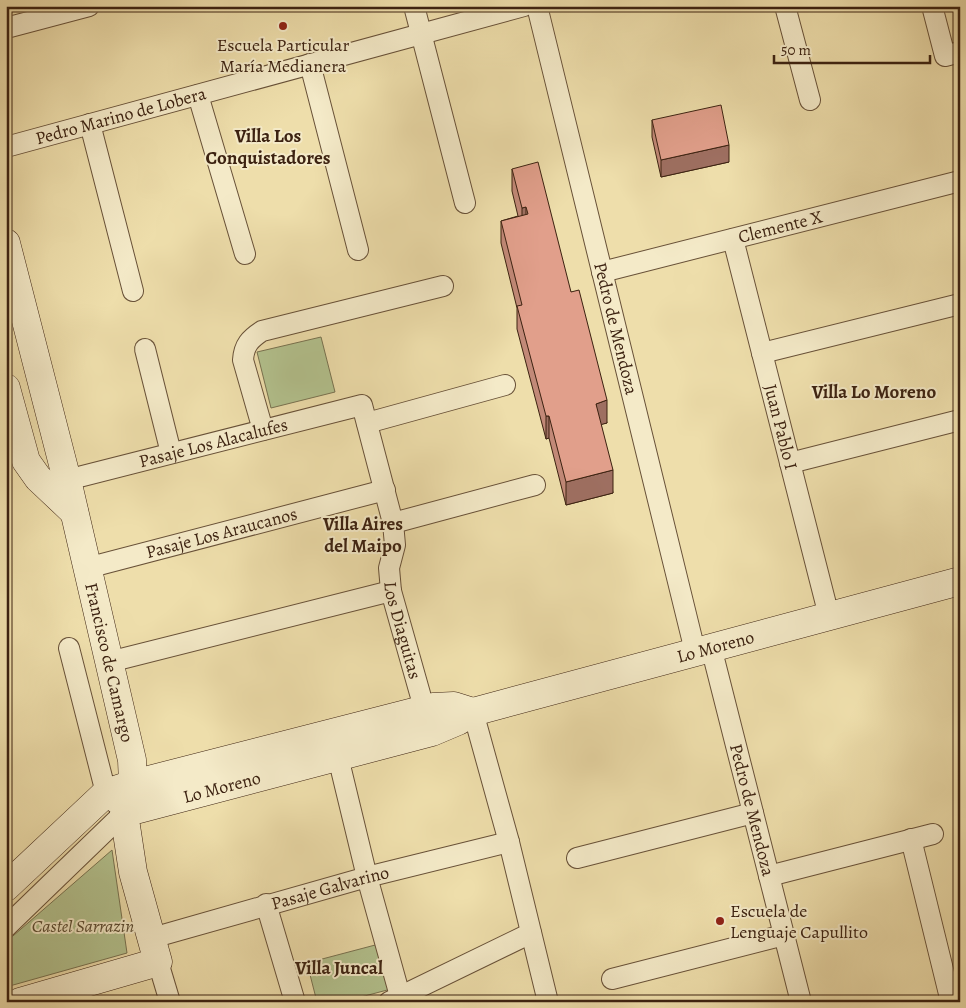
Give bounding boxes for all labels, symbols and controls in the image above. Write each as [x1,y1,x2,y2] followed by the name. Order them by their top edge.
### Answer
[277,20,289,32] marker: Escuela Particular María Medianera
[774,32,930,64] scale bar
[217,33,349,78] place label: Escuela Particular María Medianera
[781,40,811,60] text: 50 m
[33,81,209,150] street label: Pedro Marino de Lobera
[205,123,331,171] district label: Villa Los Conquistadores
[736,204,825,249] street label: Clemente X
[588,260,644,398] street label: Pedro de Mendoza
[811,379,936,405] district label: Villa Lo Moreno
[758,382,803,472] street label: Juan Pablo I
[136,412,290,473] street label: Pasaje Los Alacalufes
[143,501,300,564] street label: Pasaje Los Araucanos
[322,511,403,559] district label: Villa Aires del Maipo
[79,580,139,745] street label: Francisco de Camargo
[378,580,427,682] street label: Los Diaguitas
[674,625,757,669] street label: Lo Moreno
[724,741,781,879] street label: Pedro de Mendoza
[181,766,263,809] street label: Lo Moreno
[268,860,391,916] street label: Pasaje Galvarino
[730,899,868,944] place label: Escuela de Lenguaje Capullito
[32,914,134,938] park label: Castel Sarrazin
[714,915,726,927] marker: Escuela de Lenguaje Capullito
[294,955,383,981] district label: Villa Juncal

